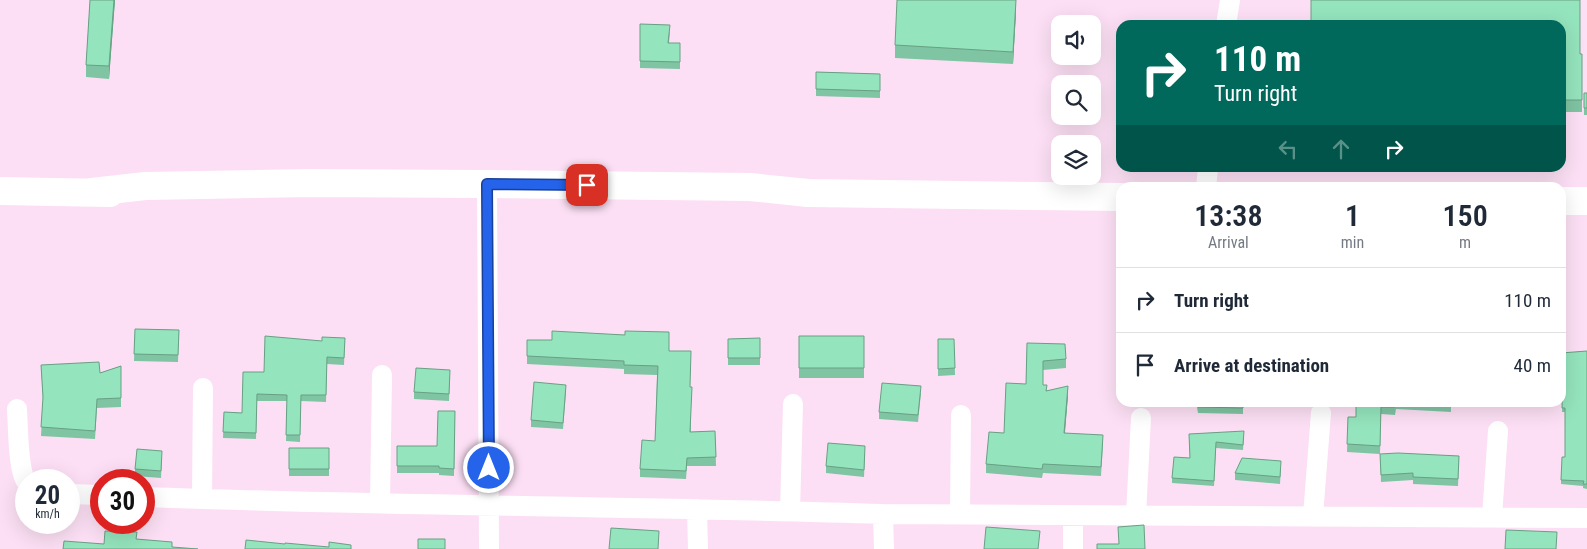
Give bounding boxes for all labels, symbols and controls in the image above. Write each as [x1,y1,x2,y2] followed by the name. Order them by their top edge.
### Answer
[1051,15,1101,185] map controls
[1051,15,1101,65] button: sound
[1214,39,1301,80] text: 110 m
[1131,40,1196,105] icon: right
[1051,75,1101,125] button: search
[1214,81,1297,106] text: Turn right
[1051,135,1101,185] button: layers
[1274,135,1302,163] icon: left
[1327,135,1355,163] icon: ahead
[1380,135,1408,163] icon: right
[566,164,608,206] pin
[573,171,601,199] icon: arrive
[1194,198,1263,233] text: 13:38
[1345,198,1360,233] text: 1
[1442,198,1488,233] text: 150
[1208,233,1249,252] text: Arrival
[1341,233,1364,252] text: min
[1459,233,1471,252] text: m
[1131,286,1159,314] icon: right
[1174,289,1249,312] text: Turn right
[1504,289,1551,312] text: 110 m
[1131,351,1159,379] icon: arrive
[1174,354,1329,377] text: Arrive at destination
[1514,354,1551,377] text: 40 m
[462,441,514,493] position arrow
[90,469,155,534] speed limit sign: 30
[35,481,60,510] text: 20
[35,507,60,521] text: km/h

